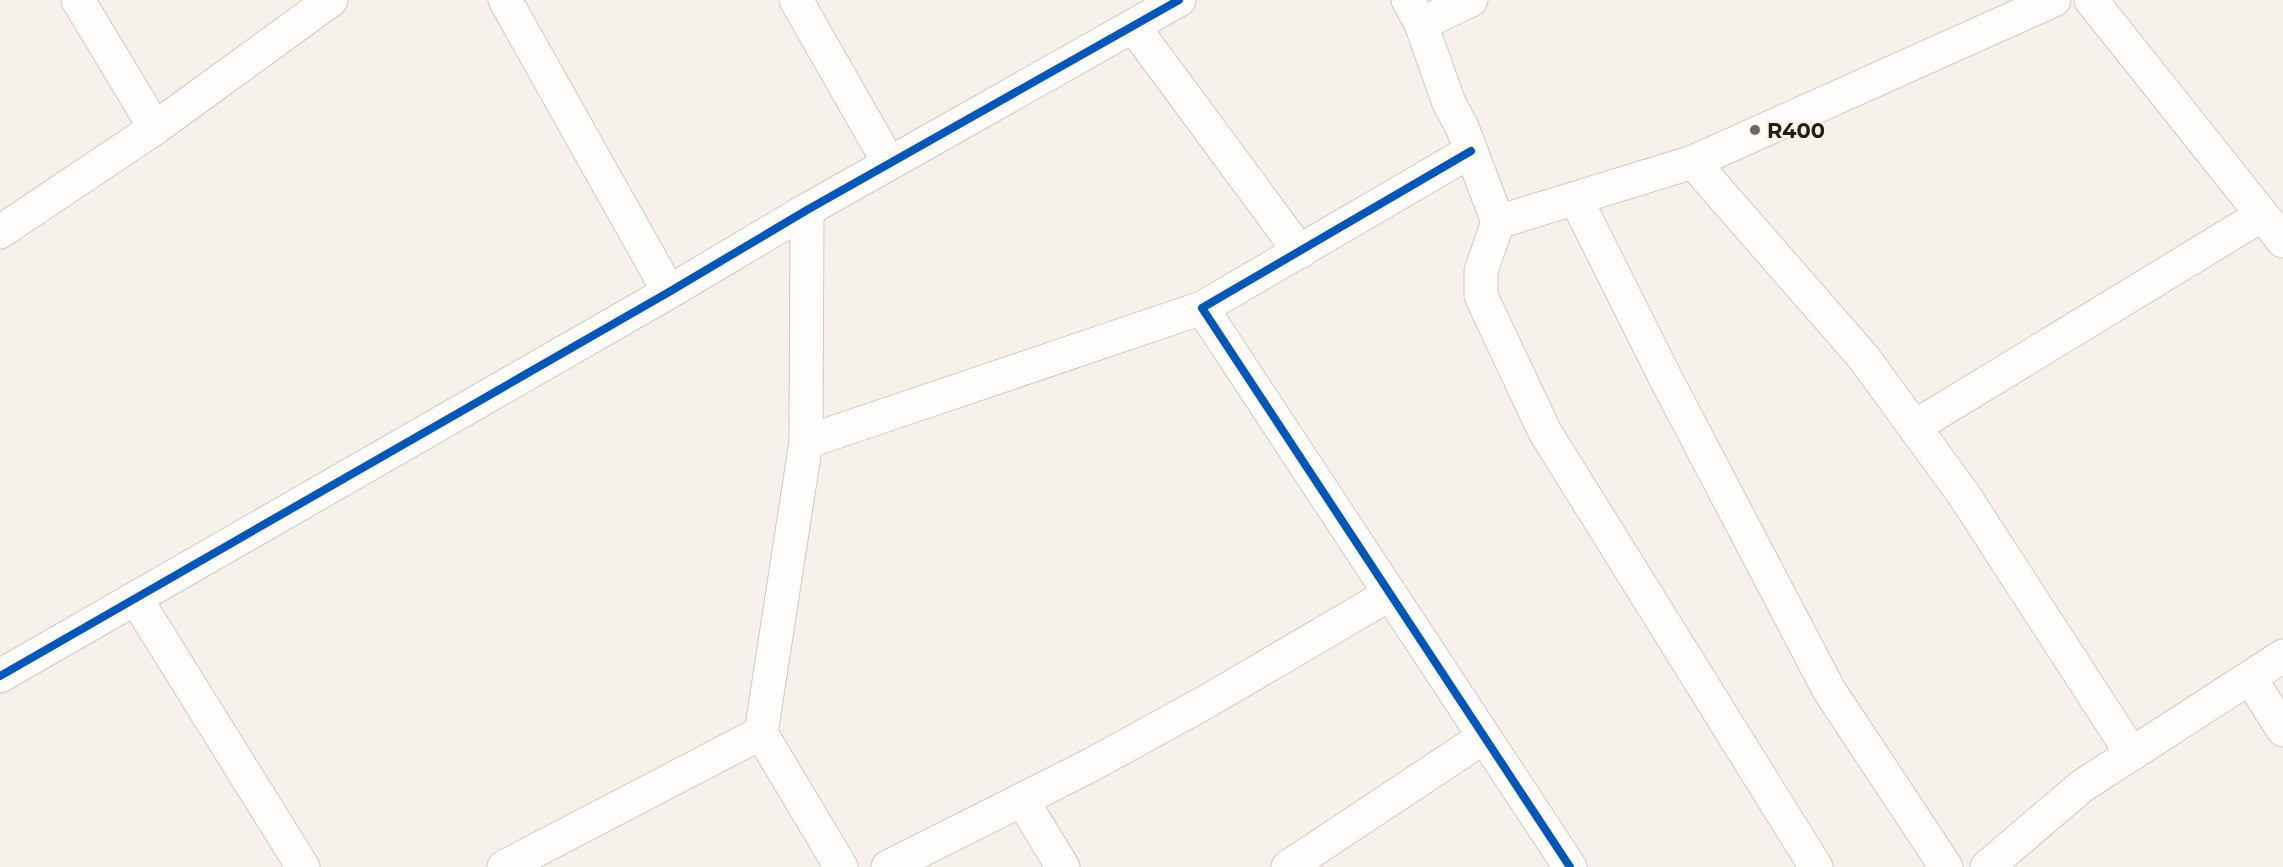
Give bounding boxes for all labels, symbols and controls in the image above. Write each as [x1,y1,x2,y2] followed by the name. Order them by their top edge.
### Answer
[1767,118,1825,143] place label: R400
[1748,123,1762,137] marker: R400

